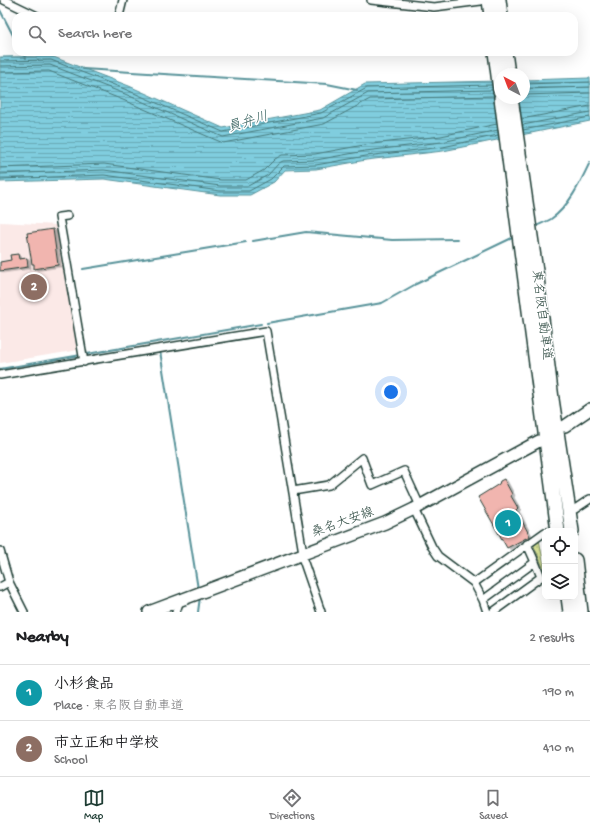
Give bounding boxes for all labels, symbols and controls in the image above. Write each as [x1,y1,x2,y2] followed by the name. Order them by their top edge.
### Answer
[12,12,578,56] search box
[26,23,48,45] icon: search
[58,25,132,43] text: Search here
[494,68,530,104] north arrow
[225,108,271,137] water label: 員弁川
[528,269,554,361] street label: 東名阪自動車道
[21,272,47,302] pin: 2
[381,382,401,402] your location
[310,504,377,541] street label: 桑名大安線
[495,508,521,538] pin: 1
[542,528,578,600] map controls
[542,528,578,564] button: locate
[542,564,578,600] button: layers
[16,628,69,648] text: Nearby
[529,631,574,646] text: 2 results
[54,676,114,694] text: 小杉食品
[26,685,32,700] text: 1
[543,685,574,700] text: 190 m
[54,699,184,714] text: Place · 東名阪自動車道
[54,735,159,753] text: 市立正和中学校
[26,741,32,756] text: 2
[543,741,574,756] text: 410 m
[54,753,88,768] text: School
[83,787,105,823] tab: Map
[270,787,314,823] tab: Directions
[479,787,507,823] tab: Saved

